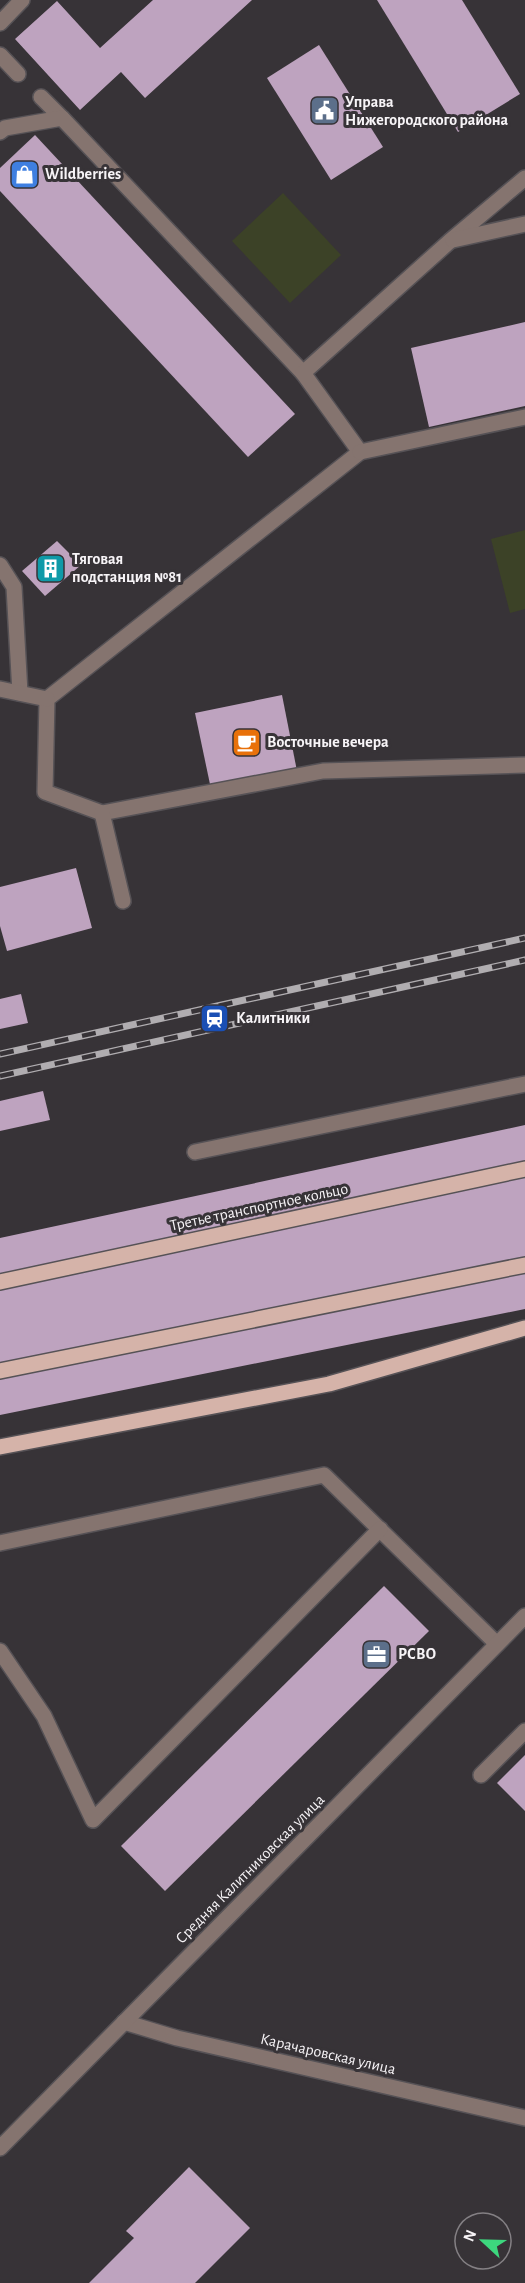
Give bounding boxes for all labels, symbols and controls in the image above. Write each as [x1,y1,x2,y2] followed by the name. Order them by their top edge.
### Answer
[345,94,509,128] place label: Управа Нижегородского района
[308,95,340,127] public building icon: Управа Нижегородского района
[8,158,40,190] shop icon: Wildberries
[45,166,121,182] place label: Wildberries
[72,551,182,585] place label: Тяговая подстанция №81
[35,552,67,584] building icon: Тяговая подстанция №81
[230,726,262,758] cafe icon: Восточные вечера
[267,734,389,750] place label: Восточные вечера
[199,1002,231,1034] station icon: Калитники
[236,1010,310,1026] place label: Калитники
[169,1180,350,1234] street label: Третье транспортное кольцо
[361,1638,393,1670] office icon: РСВО
[398,1646,436,1662] place label: РСВО
[172,1791,328,1947] street label: Средняя Калитниковская улица
[259,2031,397,2078] street label: Карачаровская улица
[453,2211,513,2271] north arrow
[461,2228,480,2244] text: N

